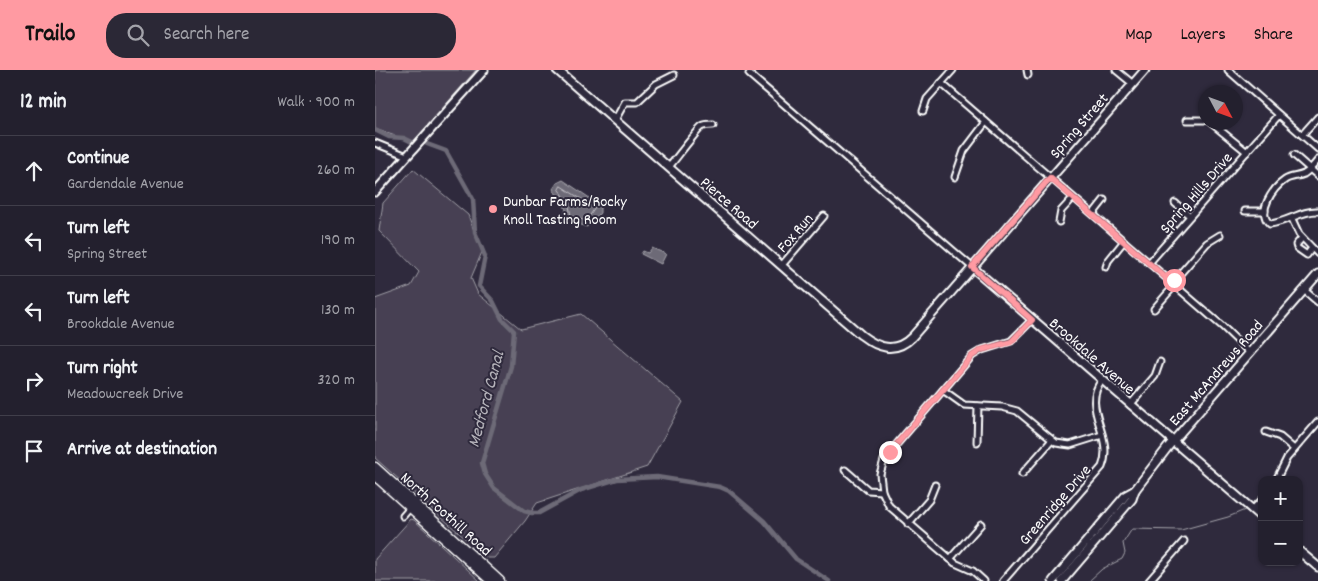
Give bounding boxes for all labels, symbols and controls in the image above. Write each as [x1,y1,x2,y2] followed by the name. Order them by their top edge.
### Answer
[106,13,456,58] search box
[25,18,76,52] text: Trailo
[124,21,152,49] icon: search
[164,22,249,49] text: Search here
[1125,23,1152,48] text: Map
[1180,23,1226,48] text: Layers
[1254,23,1293,48] text: Share
[1198,85,1243,130] north arrow
[20,88,67,118] text: 12 min
[1045,89,1115,164] street label: Spring Street
[278,91,355,114] text: Walk · 900 m
[67,146,129,173] text: Continue
[1155,148,1239,239] street label: Spring Hills Drive
[20,157,48,185] icon: ahead
[317,159,355,182] text: 260 m
[694,172,762,236] street label: Pierce Road
[67,173,184,196] text: Gardendale Avenue
[503,191,627,232] place label: Dunbar Farms/Rocky Knoll Tasting Room
[487,203,499,215] marker: Dunbar Farms/Rocky Knoll Tasting Room
[772,209,820,259] street label: Fox Run
[67,216,130,243] text: Turn left
[20,227,48,255] icon: left
[321,229,355,252] text: 190 m
[67,243,147,266] text: Spring Street
[1163,269,1186,292] route start
[67,286,130,313] text: Turn left
[20,297,48,325] icon: left
[321,299,355,322] text: 130 m
[67,313,175,336] text: Brookdale Avenue
[1043,313,1140,401] street label: Brookdale Avenue
[1164,315,1270,432] street label: East McAndrews Road
[463,347,513,451] water label: Medford Canal
[67,356,138,383] text: Turn right
[20,367,48,395] icon: right
[318,369,355,392] text: 320 m
[67,383,183,406] text: Meadowcreek Drive
[20,437,48,465] icon: arrive
[67,437,217,464] text: Arrive at destination
[879,441,902,464] route end
[1014,460,1098,551] street label: Greenridge Drive
[394,467,496,562] street label: North Foothill Road
[1258,476,1303,566] map controls
[1258,476,1303,521] button: +
[1258,521,1303,566] button: −

